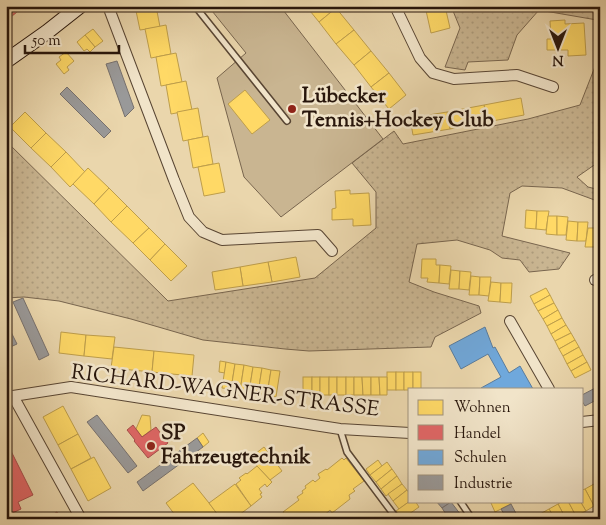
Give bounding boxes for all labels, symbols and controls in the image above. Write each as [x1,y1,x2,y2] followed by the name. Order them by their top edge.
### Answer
[25,22,119,54] scale bar
[534,22,584,72] north arrow
[31,31,61,52] text: 50 m
[552,49,564,69] text: N
[302,82,494,136] place label: Lübecker Tennis+Hockey Club
[286,103,298,115] marker: Lübecker Tennis+Hockey Club
[69,358,381,426] street label: RICHARD-WAGNER-STRASSE
[408,388,584,502] legend
[454,398,511,419] text: Wohnen
[161,419,311,473] place label: SP Fahrzeugtechnik
[454,424,501,445] text: Handel
[145,440,157,452] marker: SP Fahrzeugtechnik
[454,448,507,469] text: Schulen
[454,474,512,495] text: Industrie

